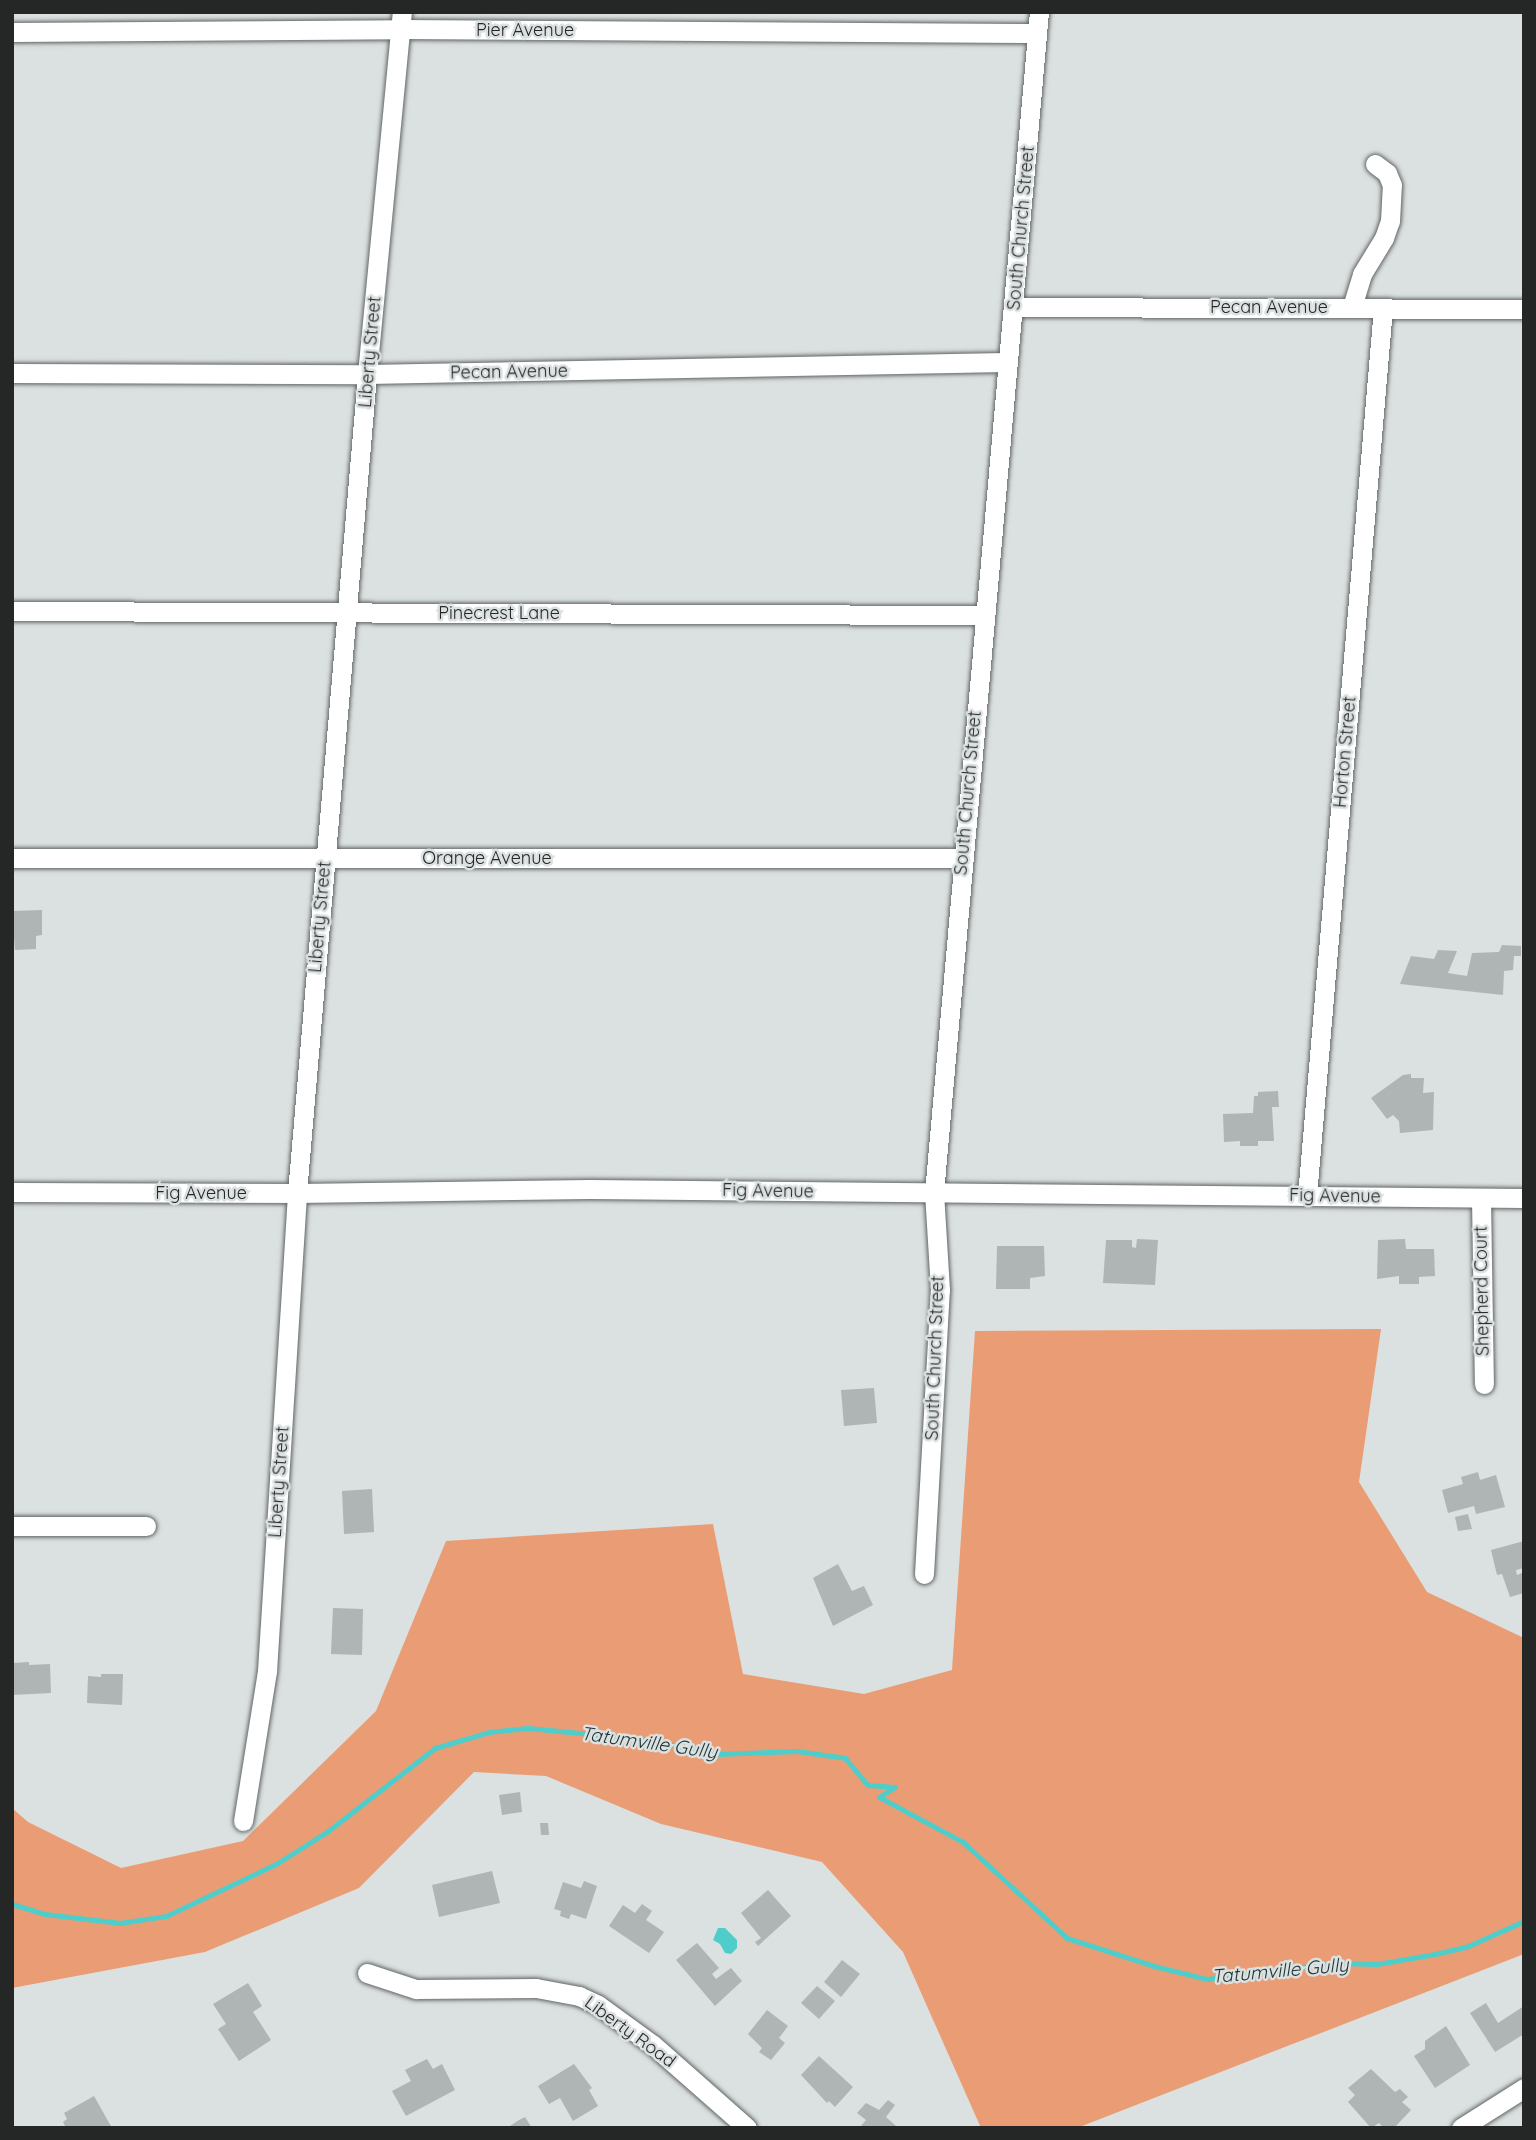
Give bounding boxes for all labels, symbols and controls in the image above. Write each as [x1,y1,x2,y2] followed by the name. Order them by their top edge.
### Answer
[476,19,574,41] street label: Pier Avenue
[1003,145,1039,311] street label: South Church Street
[354,295,386,409] street label: Liberty Street
[1210,296,1328,318] street label: Pecan Avenue
[450,360,568,384] street label: Pecan Avenue
[438,602,560,624] street label: Pinecrest Lane
[1329,695,1361,809] street label: Horton Street
[950,710,986,876] street label: South Church Street
[422,847,552,869] street label: Orange Avenue
[304,860,336,974] street label: Liberty Street
[722,1179,814,1203] street label: Fig Avenue
[155,1182,247,1204] street label: Fig Avenue
[1289,1184,1381,1208] street label: Fig Avenue
[1470,1226,1494,1356] street label: Shepherd Court
[921,1275,949,1441] street label: South Church Street
[264,1425,294,1539] street label: Liberty Street
[579,1722,719,1764] water label: Tatumville Gully
[1211,1954,1349,1988] water label: Tatumville Gully
[580,1992,680,2072] street label: Liberty Road

